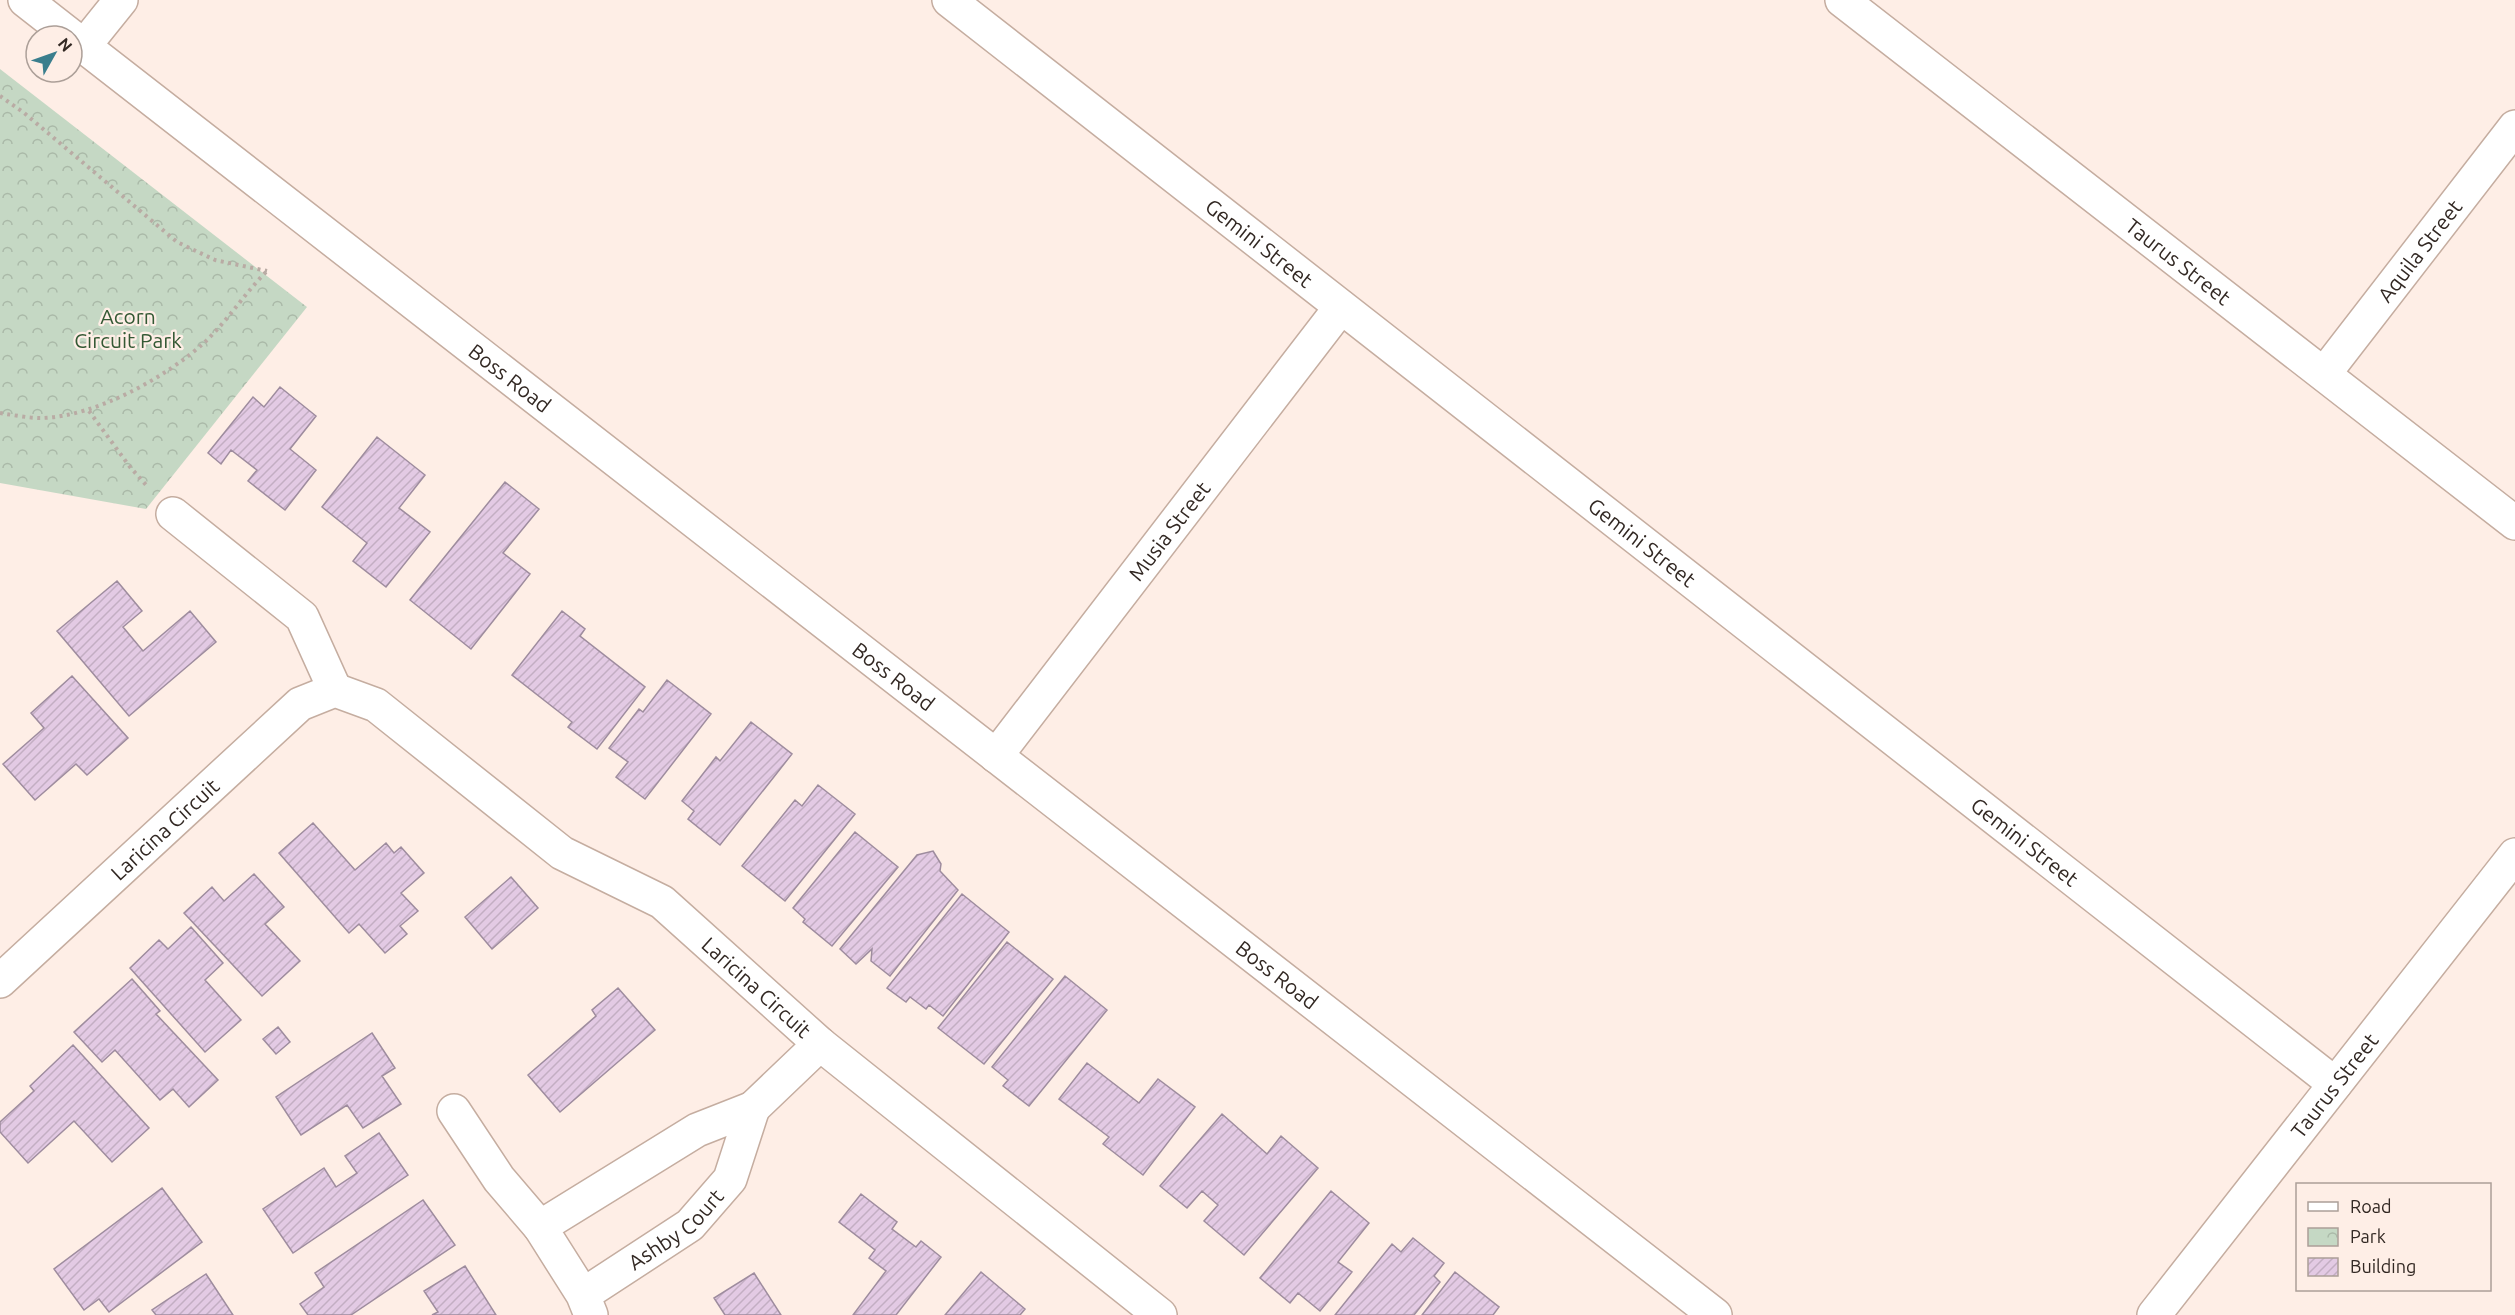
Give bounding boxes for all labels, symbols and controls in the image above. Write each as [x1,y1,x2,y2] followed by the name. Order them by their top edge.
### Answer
[24,24,84,84] north arrow
[55,34,76,55] text: N
[1201,193,1318,292] street label: Gemini Street
[2372,195,2467,307] street label: Aquila Street
[2121,213,2236,310] street label: Taurus Street
[74,304,182,352] park label: Acorn Circuit Park
[464,338,556,417] street label: Boss Road
[1123,476,1215,585] street label: Musia Street
[1584,493,1701,591] street label: Gemini Street
[848,637,939,715] street label: Boss Road
[106,773,223,885] street label: Laricina Circuit
[1967,792,2083,891] street label: Gemini Street
[697,932,816,1042] street label: Laricina Circuit
[1232,935,1323,1014] street label: Boss Road
[2286,1028,2383,1142] street label: Taurus Street
[2296,1183,2491,1291] legend
[623,1184,728,1274] street label: Ashby Court
[2350,1196,2392,1216] text: Road
[2350,1226,2386,1246] text: Park
[2350,1256,2416,1276] text: Building

